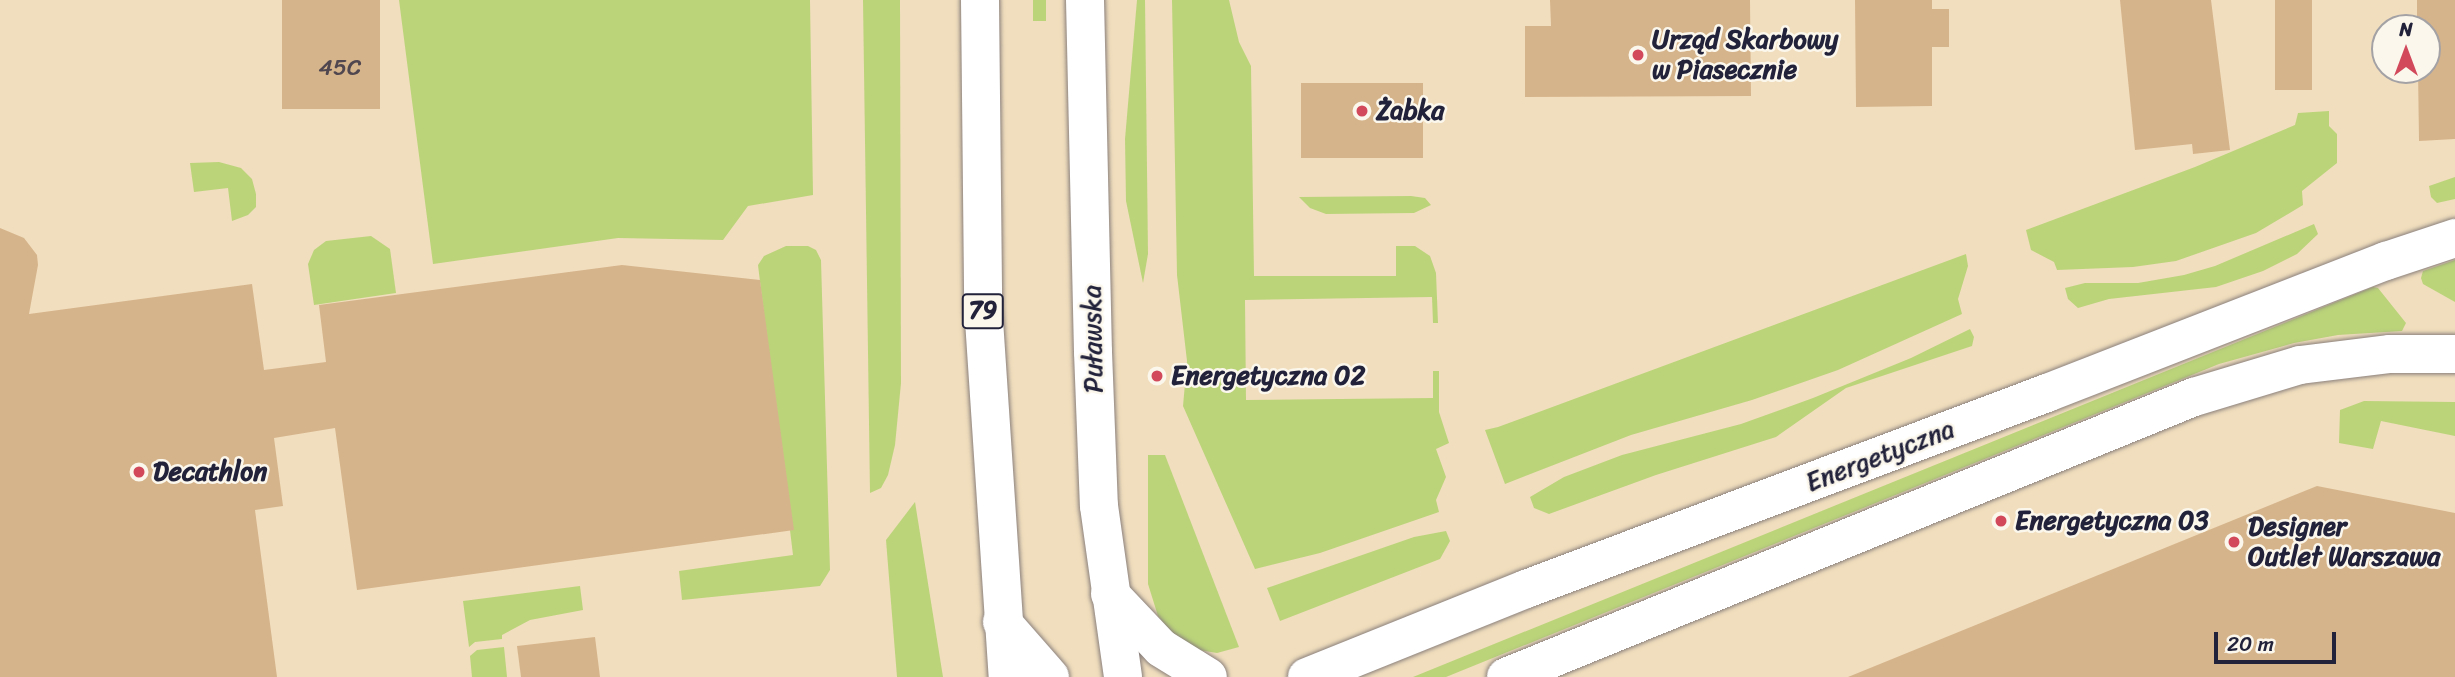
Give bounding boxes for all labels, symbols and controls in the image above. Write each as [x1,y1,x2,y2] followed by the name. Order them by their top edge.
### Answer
[2399,13,2413,46] text: N
[2371,14,2441,84] north arrow
[1652,24,1838,86] place label: Urząd Skarbowy w Piasecznie
[1630,47,1646,63] marker: Urząd Skarbowy w Piasecznie
[319,54,361,82] house number: 45C
[1376,95,1444,127] place label: Żabka
[1354,103,1370,119] marker: Żabka
[1076,285,1110,393] street label: Puławska
[960,290,1006,332] road number: 79
[1171,360,1365,392] place label: Energetyczna 02
[1149,368,1165,384] marker: Energetyczna 02
[1801,413,1959,499] street label: Energetyczna
[153,456,267,488] place label: Decathlon
[131,464,147,480] marker: Decathlon
[2015,505,2209,537] place label: Energetyczna 03
[2248,511,2440,572] place label: Designer Outlet Warszawa
[1993,513,2009,529] marker: Energetyczna 03
[2226,534,2242,550] marker: Designer Outlet Warszawa
[2217,618,2340,662] scale bar
[2227,625,2274,663] text: 20 m

